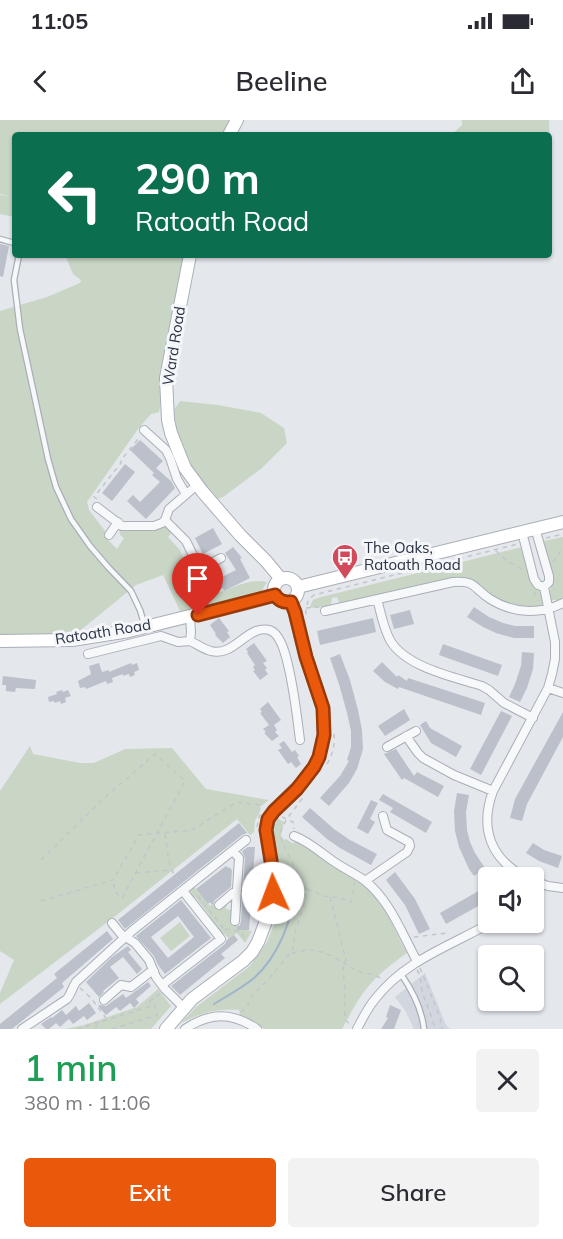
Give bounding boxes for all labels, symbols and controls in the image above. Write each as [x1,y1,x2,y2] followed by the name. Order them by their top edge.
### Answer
[30,7,88,35] text: 11:05
[235,64,328,98] text: Beeline
[24,65,57,98] icon: back
[506,65,539,98] icon: share
[135,152,260,205] text: 290 m
[36,156,114,234] icon: left
[135,204,309,238] text: Ratoath Road
[158,305,189,387] street label: Ward Road
[364,538,461,574] place label: The Oaks, Ratoath Road
[330,542,360,580] bus stop icon: The Oaks, Ratoath Road
[172,553,223,615] pin
[181,562,214,595] icon: arrive
[54,615,152,648] street label: Ratoath Road
[241,861,305,925] position arrow
[478,867,544,1011] map controls
[478,867,544,933] button: sound
[478,945,544,1011] button: search
[24,1045,118,1090] text: 1 min
[476,1049,539,1112] button: close
[24,1090,150,1115] text: 380 m · 11:06
[24,1158,276,1227] button: Exit
[288,1158,539,1227] button: Share

